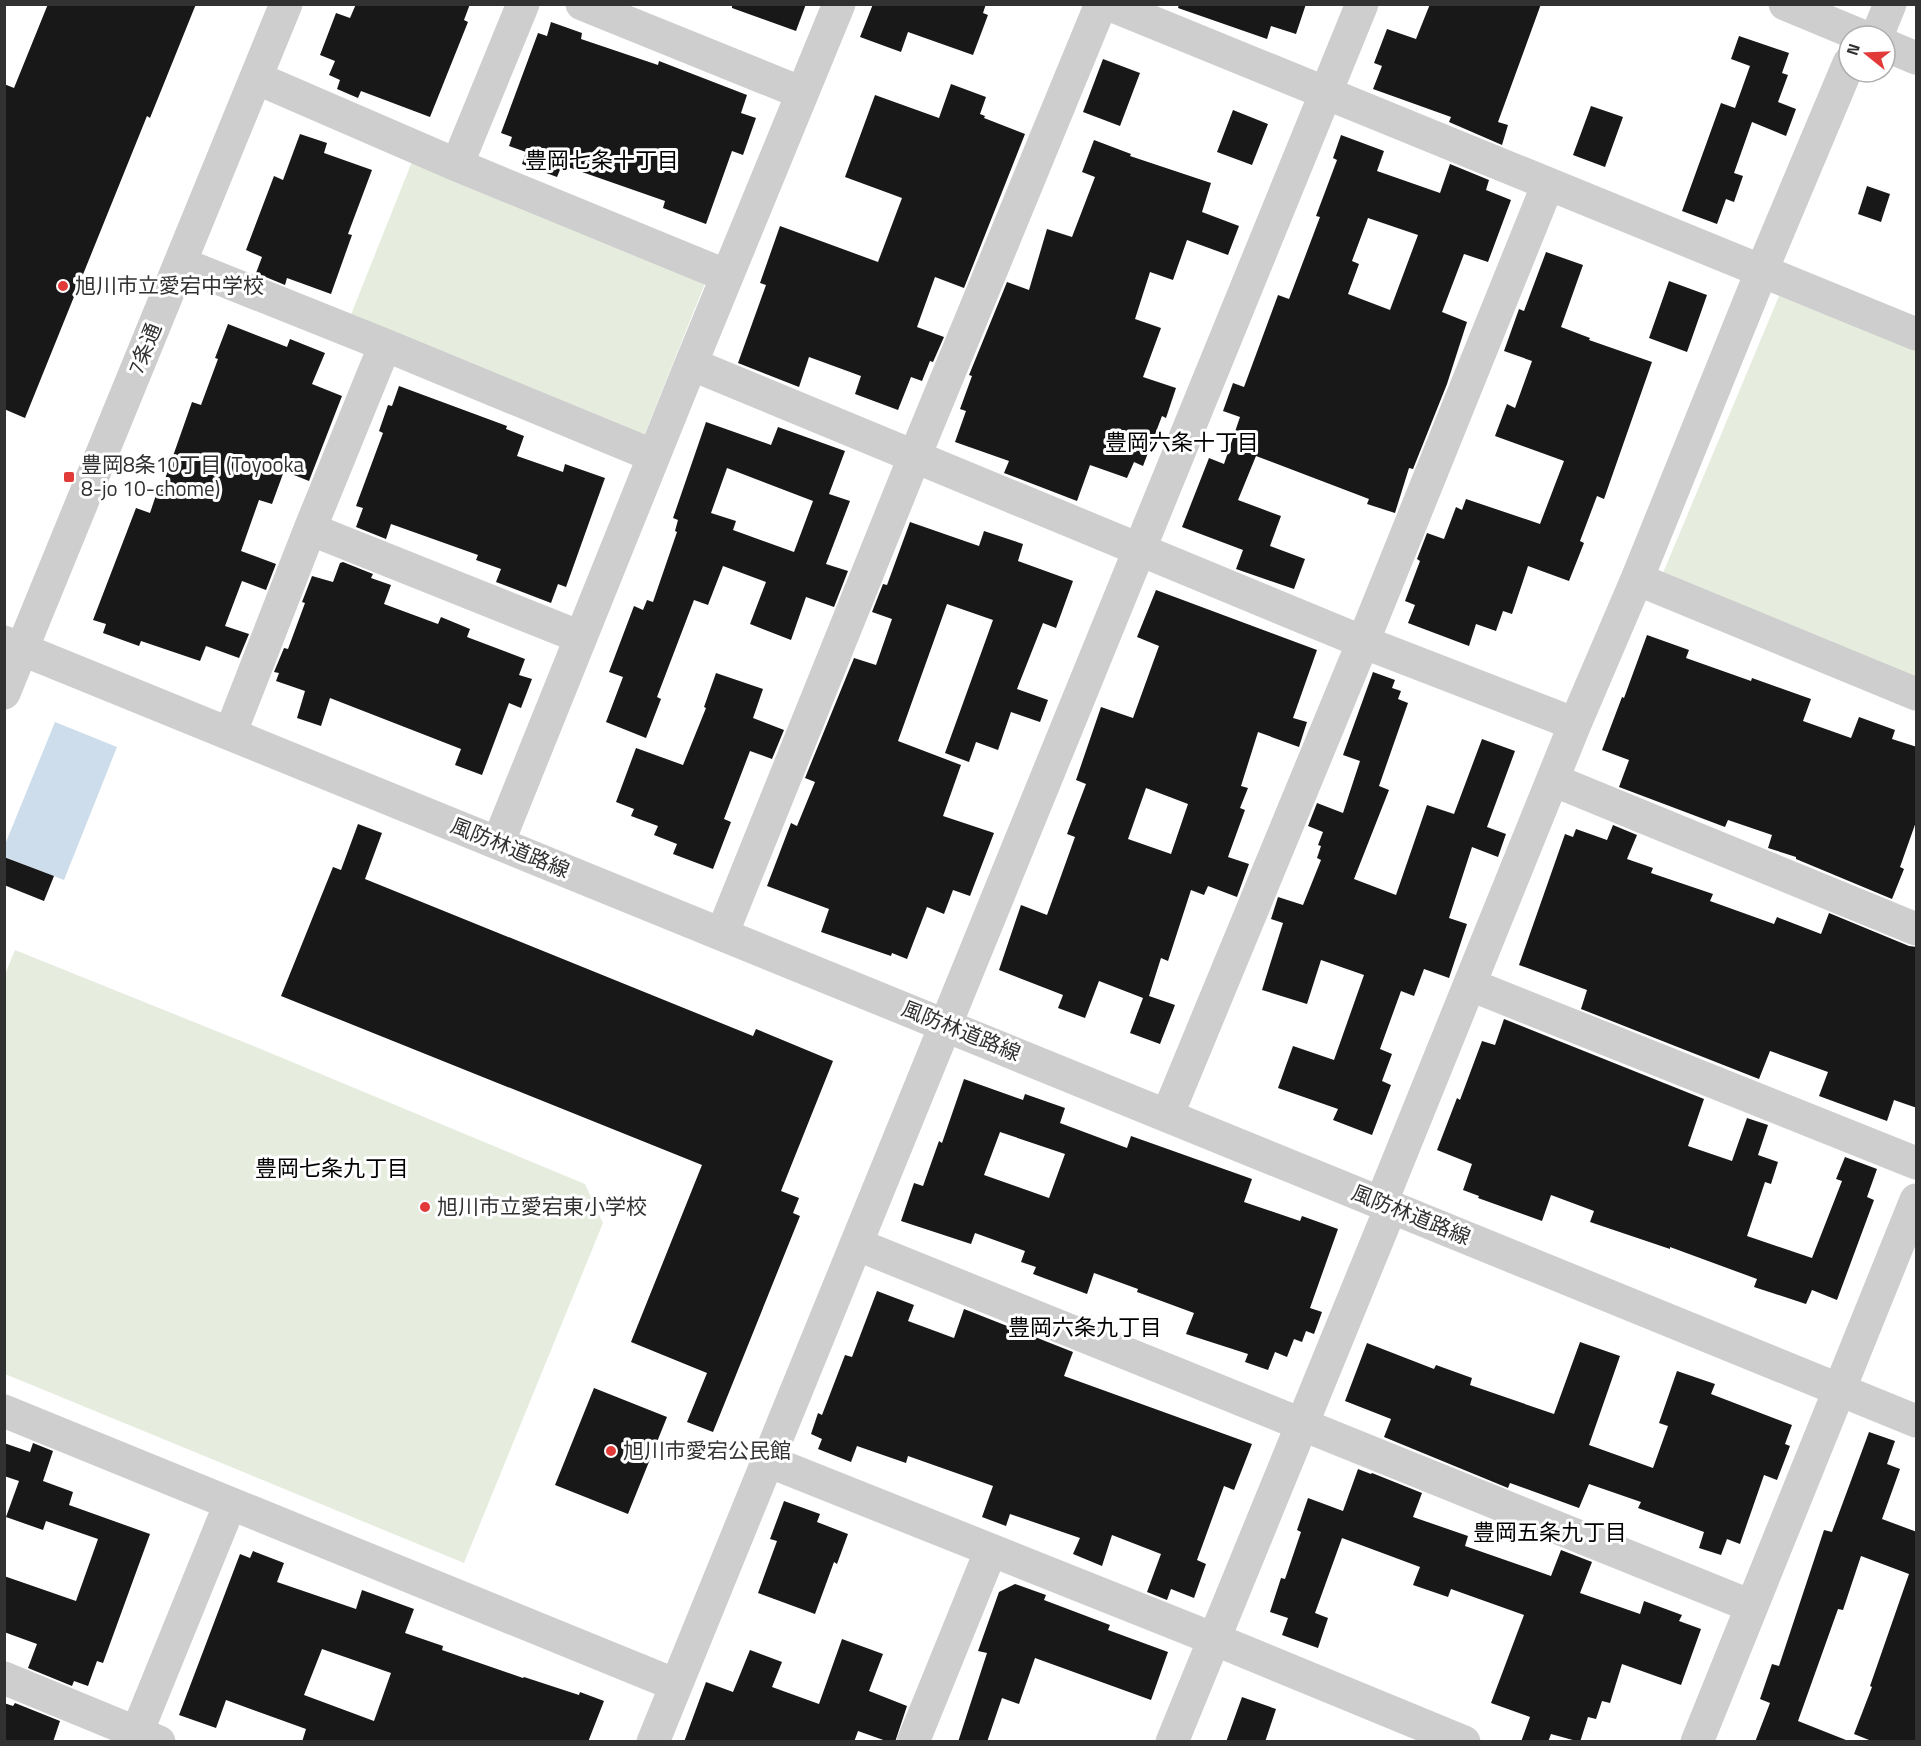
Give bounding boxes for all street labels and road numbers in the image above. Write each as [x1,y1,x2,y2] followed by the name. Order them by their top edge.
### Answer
[119,318,169,380] street label: 7条通
[446,809,575,886] street label: 風防林道路線
[897,992,1026,1069] street label: 風防林道路線
[1347,1176,1476,1253] street label: 風防林道路線

